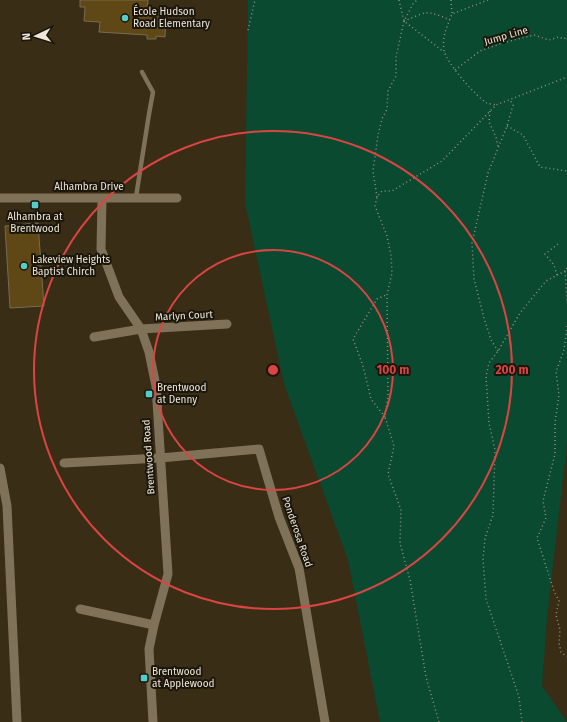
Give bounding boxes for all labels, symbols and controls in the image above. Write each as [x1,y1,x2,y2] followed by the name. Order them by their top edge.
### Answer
[133,4,210,30] place label: École Hudson Road Elementary
[120,13,130,23] marker: École Hudson Road Elementary
[16,16,56,56] north arrow
[483,24,529,48] street label: Jump Line
[20,33,33,41] text: N
[54,181,124,193] street label: Alhambra Drive
[30,200,40,210] marker: Alhambra at Brentwood
[7,211,63,235] place label: Alhambra at Brentwood
[32,254,111,278] place label: Lakeview Heights Baptist Chirch
[19,261,29,271] marker: Lakeview Heights Baptist Chirch
[155,308,214,324] street label: Marlyn Court
[266,363,280,377] centre of rings
[377,363,409,377] text: 100 m
[495,363,529,377] text: 200 m
[157,382,206,406] place label: Brentwood at Denny
[144,389,154,399] marker: Brentwood at Denny
[140,419,158,495] street label: Brentwood Road
[279,495,315,569] street label: Ponderosa Road
[152,666,214,690] place label: Brentwood at Applewood
[139,673,149,683] marker: Brentwood at Applewood

